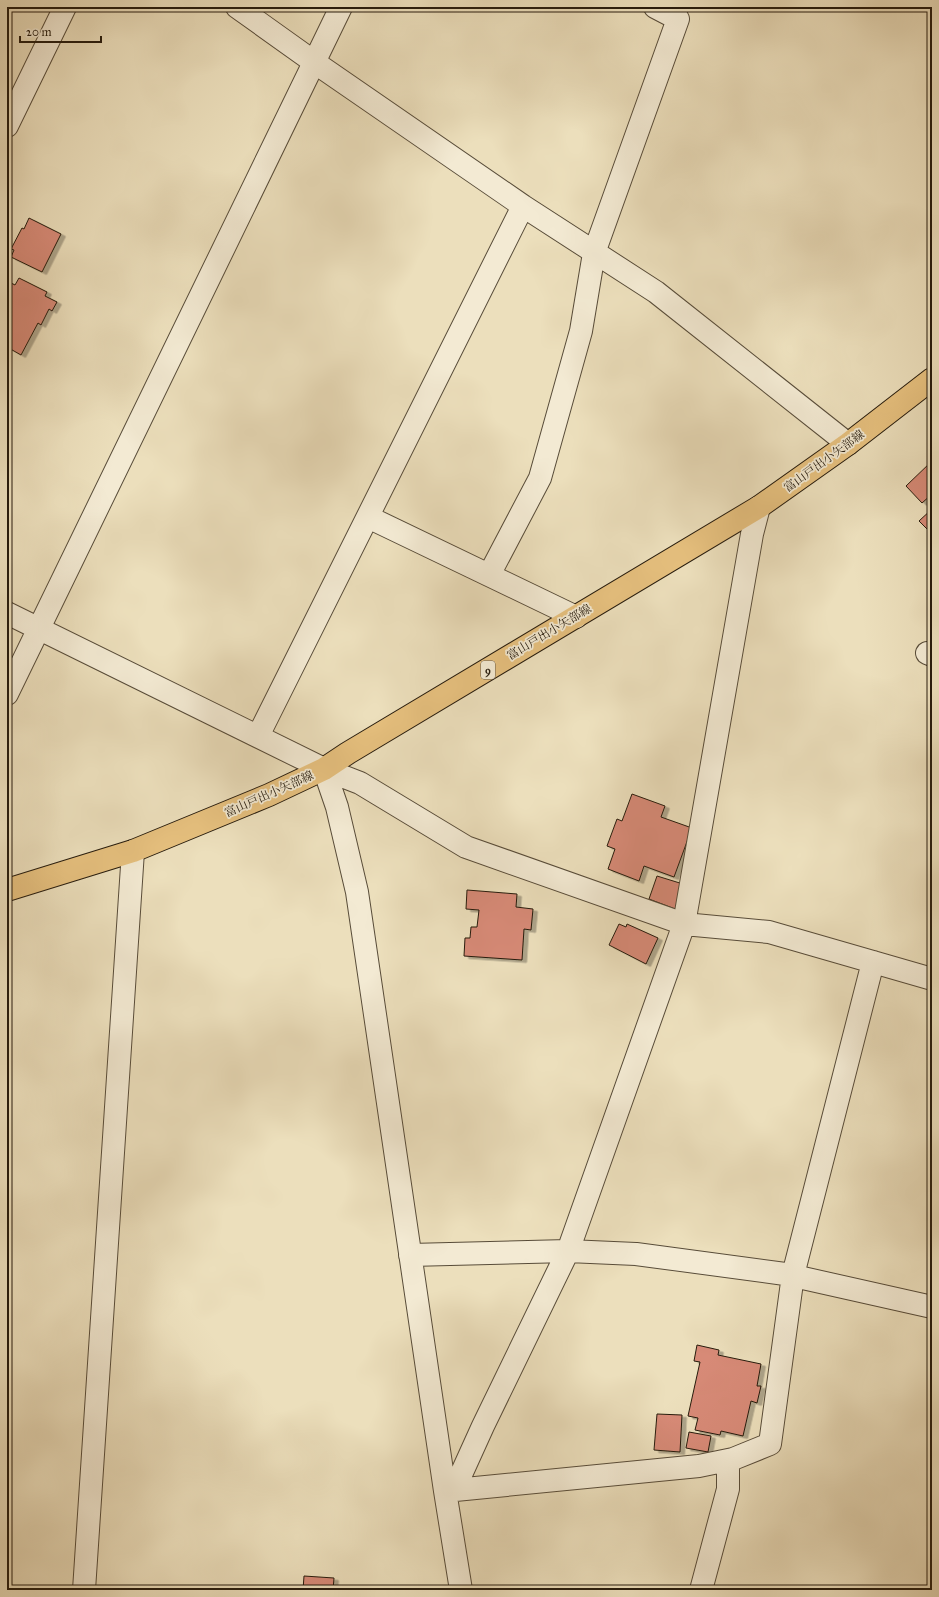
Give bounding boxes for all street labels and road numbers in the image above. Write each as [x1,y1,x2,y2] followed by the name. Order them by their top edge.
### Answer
[781,427,867,495] street label: 富山戸出小矢部線
[504,601,594,663] street label: 富山戸出小矢部線
[481,661,495,679] road number: 9
[222,768,316,820] street label: 富山戸出小矢部線

